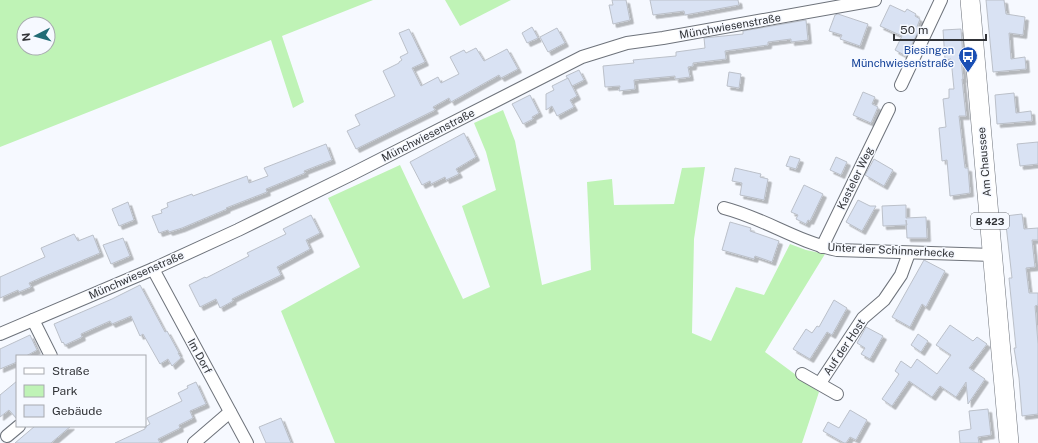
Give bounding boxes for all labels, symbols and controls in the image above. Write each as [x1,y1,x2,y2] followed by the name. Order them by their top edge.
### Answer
[678,11,782,41] street label: Münchwiesenstraße
[16,16,56,56] north arrow
[894,16,986,42] scale bar
[900,23,928,37] text: 50 m
[20,32,32,42] text: N
[851,44,954,69] place label: Biesingen Münchwiesenstraße
[957,45,979,73] bus stop icon: Biesingen Münchwiesenstraße
[379,106,477,164] street label: Münchwiesenstraße
[975,127,993,197] street label: Am Chaussee
[835,145,875,211] street label: Kasteler Weg
[971,213,1009,229] road number: B 423
[827,241,955,259] street label: Unter der Schinnerhecke
[87,249,185,301] street label: Münchwiesenstraße
[821,317,867,377] street label: Auf der Host
[186,337,215,376] street label: Im Dorf
[16,355,146,427] legend
[52,364,90,378] text: Straße
[52,384,78,398] text: Park
[52,404,102,418] text: Gebäude

